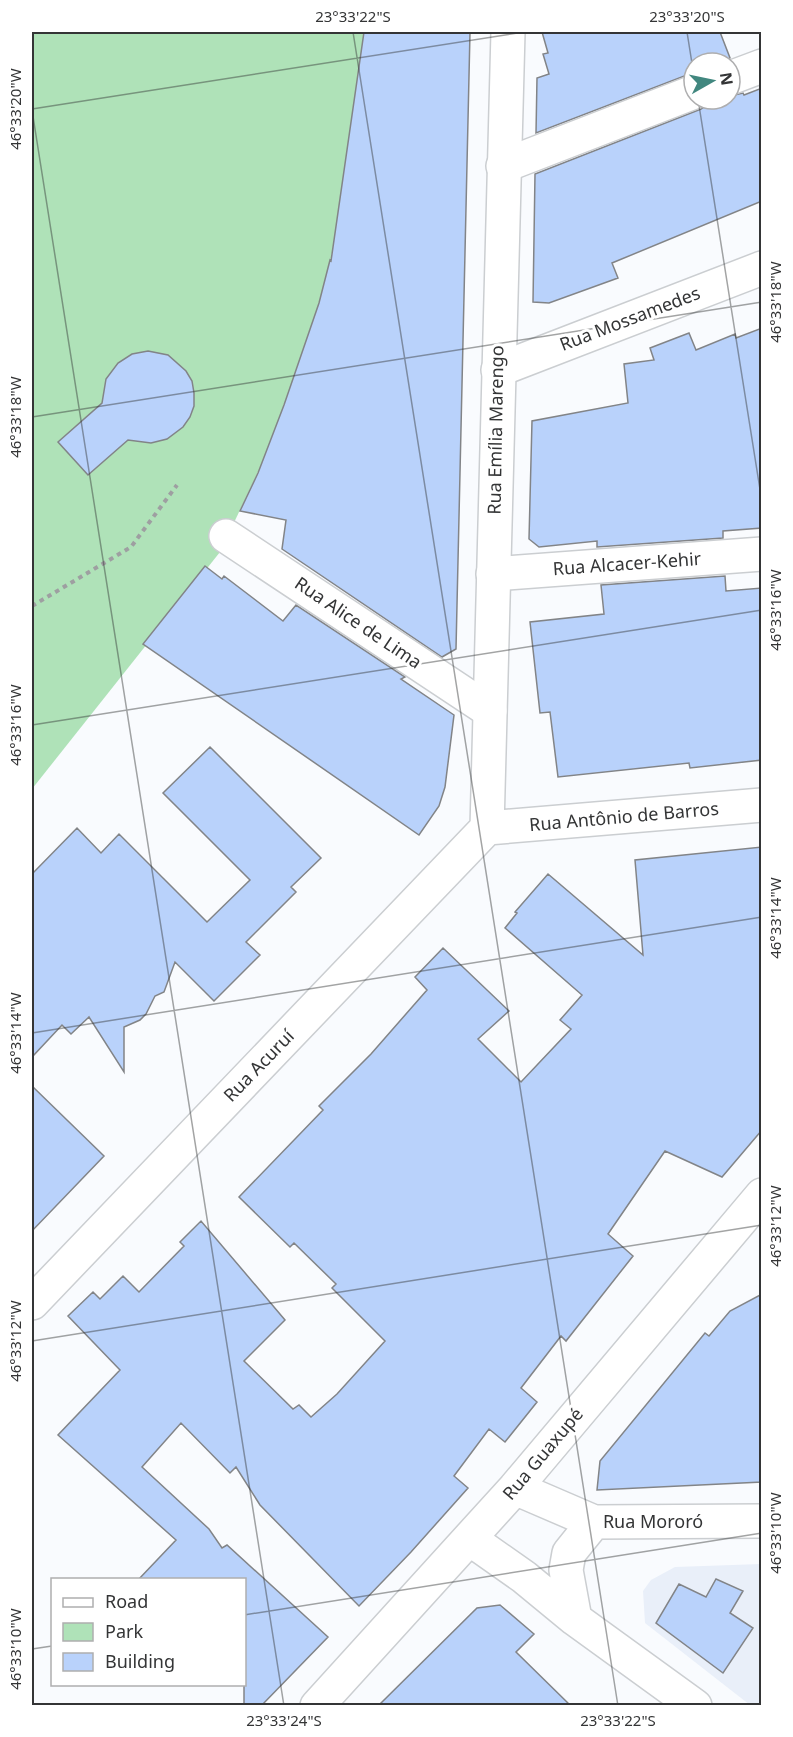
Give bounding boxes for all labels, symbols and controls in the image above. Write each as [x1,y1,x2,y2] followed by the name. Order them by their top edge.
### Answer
[315,6,391,26] text: 23°33'22"S
[649,6,725,26] text: 23°33'20"S
[682,51,742,111] north arrow
[5,68,25,150] text: 46°33'20"W
[715,71,739,87] text: N
[765,261,785,343] text: 46°33'18"W
[556,280,703,356] street label: Rua Mossamedes
[482,345,508,515] street label: Rua Emília Marengo
[5,376,25,458] text: 46°33'18"W
[552,546,702,580] street label: Rua Alcacer-Kehir
[765,569,785,651] text: 46°33'16"W
[290,571,427,674] street label: Rua Alice de Lima
[5,684,25,766] text: 46°33'16"W
[528,796,720,836] street label: Rua Antônio de Barros
[765,877,785,959] text: 46°33'14"W
[5,992,25,1074] text: 46°33'14"W
[218,1024,299,1107] street label: Rua Acuruí
[765,1185,785,1267] text: 46°33'12"W
[5,1300,25,1382] text: 46°33'12"W
[497,1402,588,1504] street label: Rua Guaxupé
[765,1492,785,1574] text: 46°33'10"W
[603,1509,703,1533] street label: Rua Mororó
[51,1578,246,1686] legend
[105,1589,148,1613] text: Road
[5,1608,25,1690] text: 46°33'10"W
[105,1619,143,1643] text: Park
[105,1649,175,1673] text: Building
[246,1710,322,1730] text: 23°33'24"S
[580,1710,656,1730] text: 23°33'22"S

